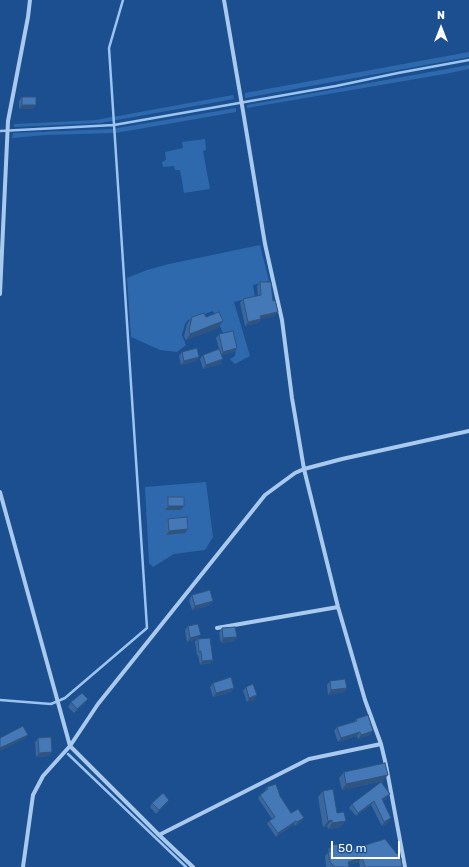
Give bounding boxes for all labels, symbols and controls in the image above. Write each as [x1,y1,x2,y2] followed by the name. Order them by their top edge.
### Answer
[421,8,461,48] north arrow
[437,9,445,22] text: N
[333,833,402,859] scale bar
[338,841,366,855] text: 50 m

